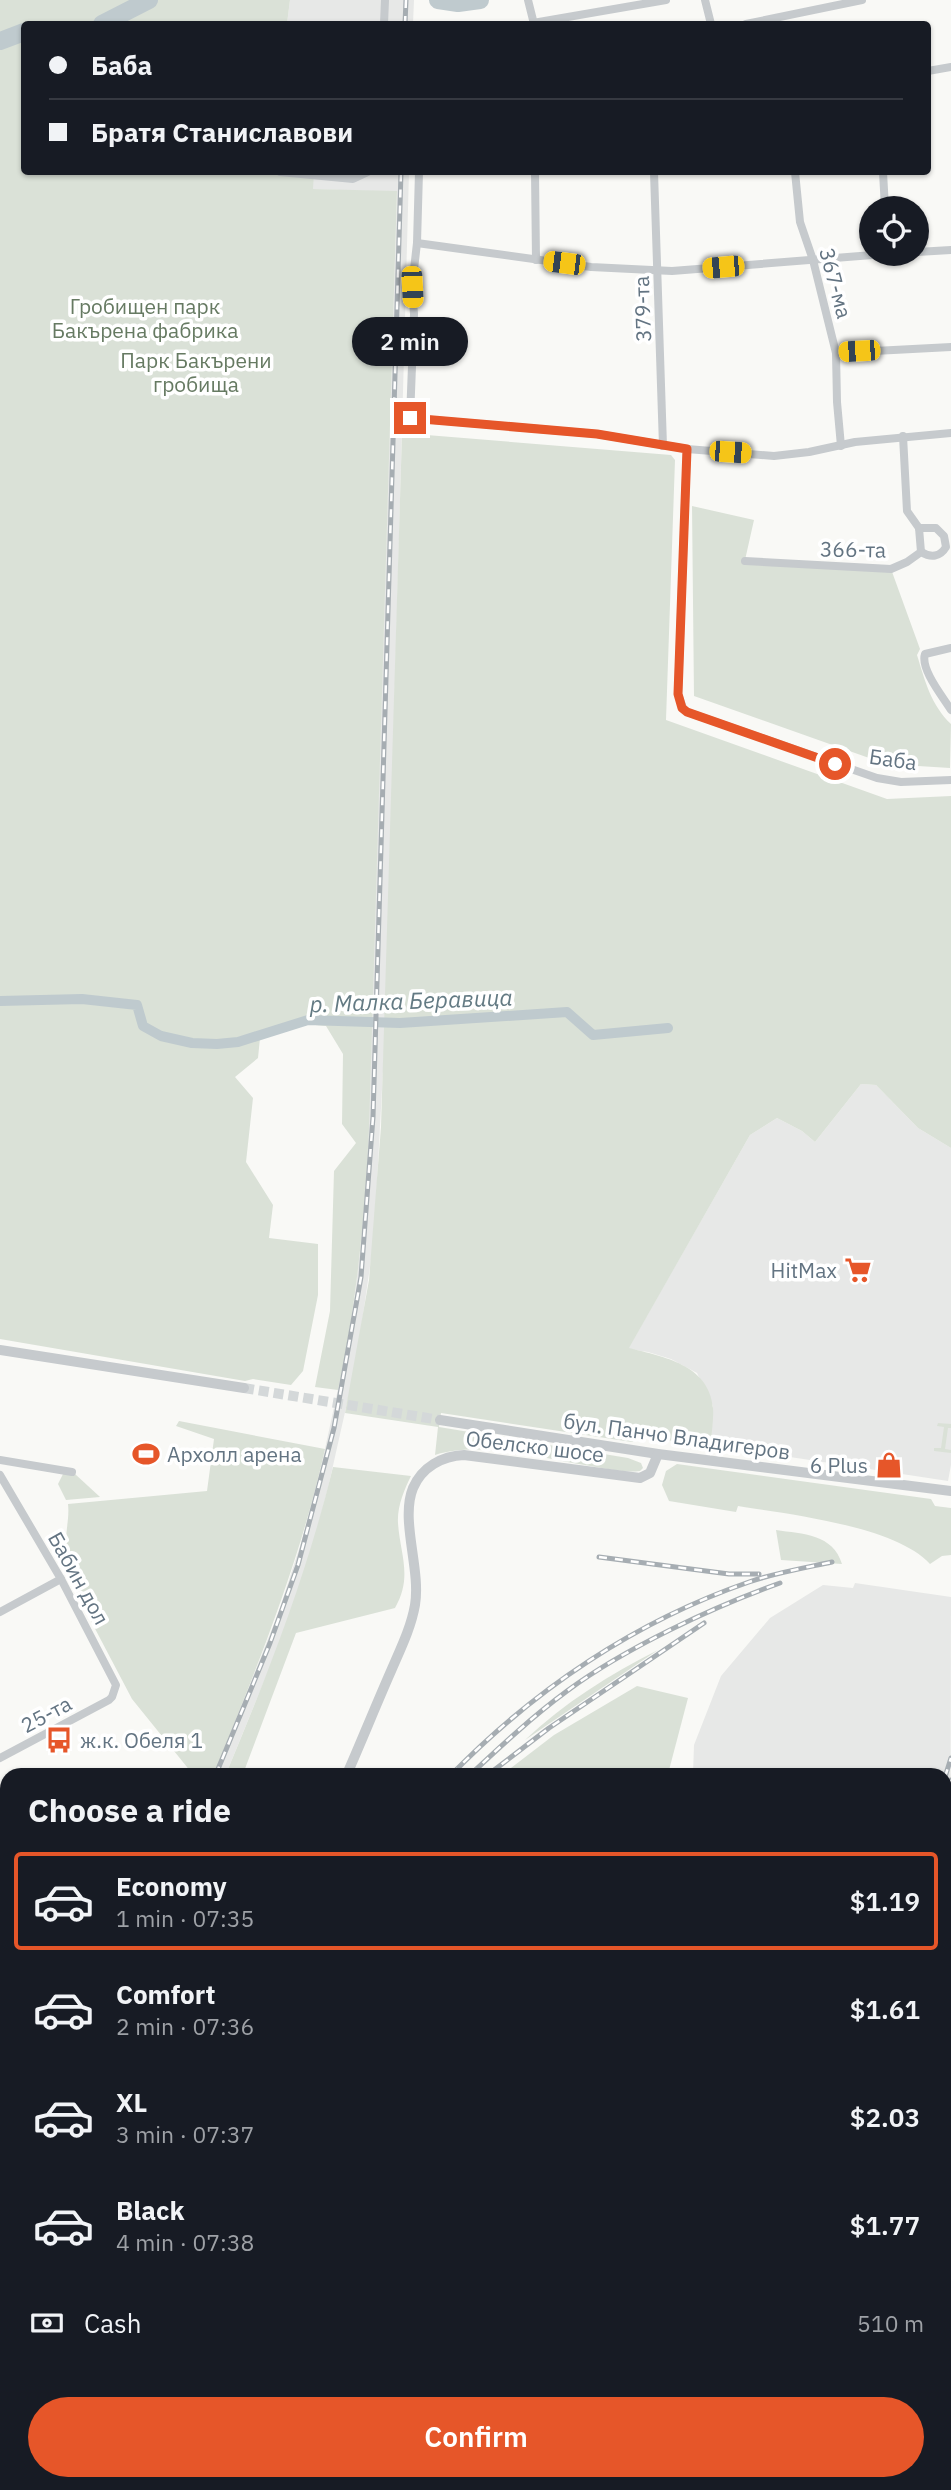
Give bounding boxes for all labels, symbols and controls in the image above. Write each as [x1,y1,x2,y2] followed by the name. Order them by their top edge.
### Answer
[91,48,152,82] text: Баба
[91,115,353,149] text: Братя Станиславови
[859,196,929,266] map controls
[859,196,929,266] button: locate
[813,245,859,321] street label: 367-ма
[542,250,587,276] car
[702,255,745,279] car
[401,265,424,309] car
[627,275,657,343] street label: 379-та
[52,292,238,344] park label: Гробищен парк Бакърена фабрика
[352,316,468,366] callout: 2 min
[380,326,440,356] text: 2 min
[838,339,881,363] car
[120,346,272,398] park label: Парк Бакърени гробища
[394,402,426,434] route end
[709,440,752,464] car
[820,534,886,564] street label: 366-та
[867,742,919,776] street label: Баба
[819,748,851,780] route start
[308,981,513,1019] water label: р. Малка Беравица
[843,1255,873,1285] supermarket icon: HitMax
[771,1256,837,1284] place label: HitMax
[562,1406,792,1466] street label: бул. Панчо Владигеров
[464,1424,606,1468] street label: Обелско шосе
[131,1439,161,1469] sports icon: Архолл арена
[167,1440,302,1468] place label: Архолл арена
[874,1450,904,1480] shop icon: 6 Plus
[810,1451,868,1479] place label: 6 Plus
[42,1526,116,1630] street label: Бабин дол
[16,1689,76,1739] street label: 25-та
[44,1725,74,1755] bus stop icon: ж.к. Обеля 1
[80,1726,203,1754] place label: ж.к. Обеля 1
[28,1789,231,1831] text: Choose a ride
[116,1869,227,1903] text: Economy
[32,1870,95,1933] icon: car
[850,1884,920,1918] text: $1.19
[116,1903,254,1933] text: 1 min · 07:35
[116,1977,215,2011] text: Comfort
[32,1978,95,2041] icon: car
[850,1992,920,2026] text: $1.61
[116,2011,254,2041] text: 2 min · 07:36
[116,2085,147,2119] text: XL
[32,2086,95,2149] icon: car
[850,2100,920,2134] text: $2.03
[116,2119,254,2149] text: 3 min · 07:37
[116,2193,184,2227] text: Black
[32,2194,95,2257] icon: car
[850,2208,920,2242] text: $1.77
[116,2227,254,2257] text: 4 min · 07:38
[28,2304,66,2342] icon: cash
[84,2306,141,2340] text: Cash
[857,2308,924,2338] text: 510 m
[28,2397,924,2477] button: Confirm

